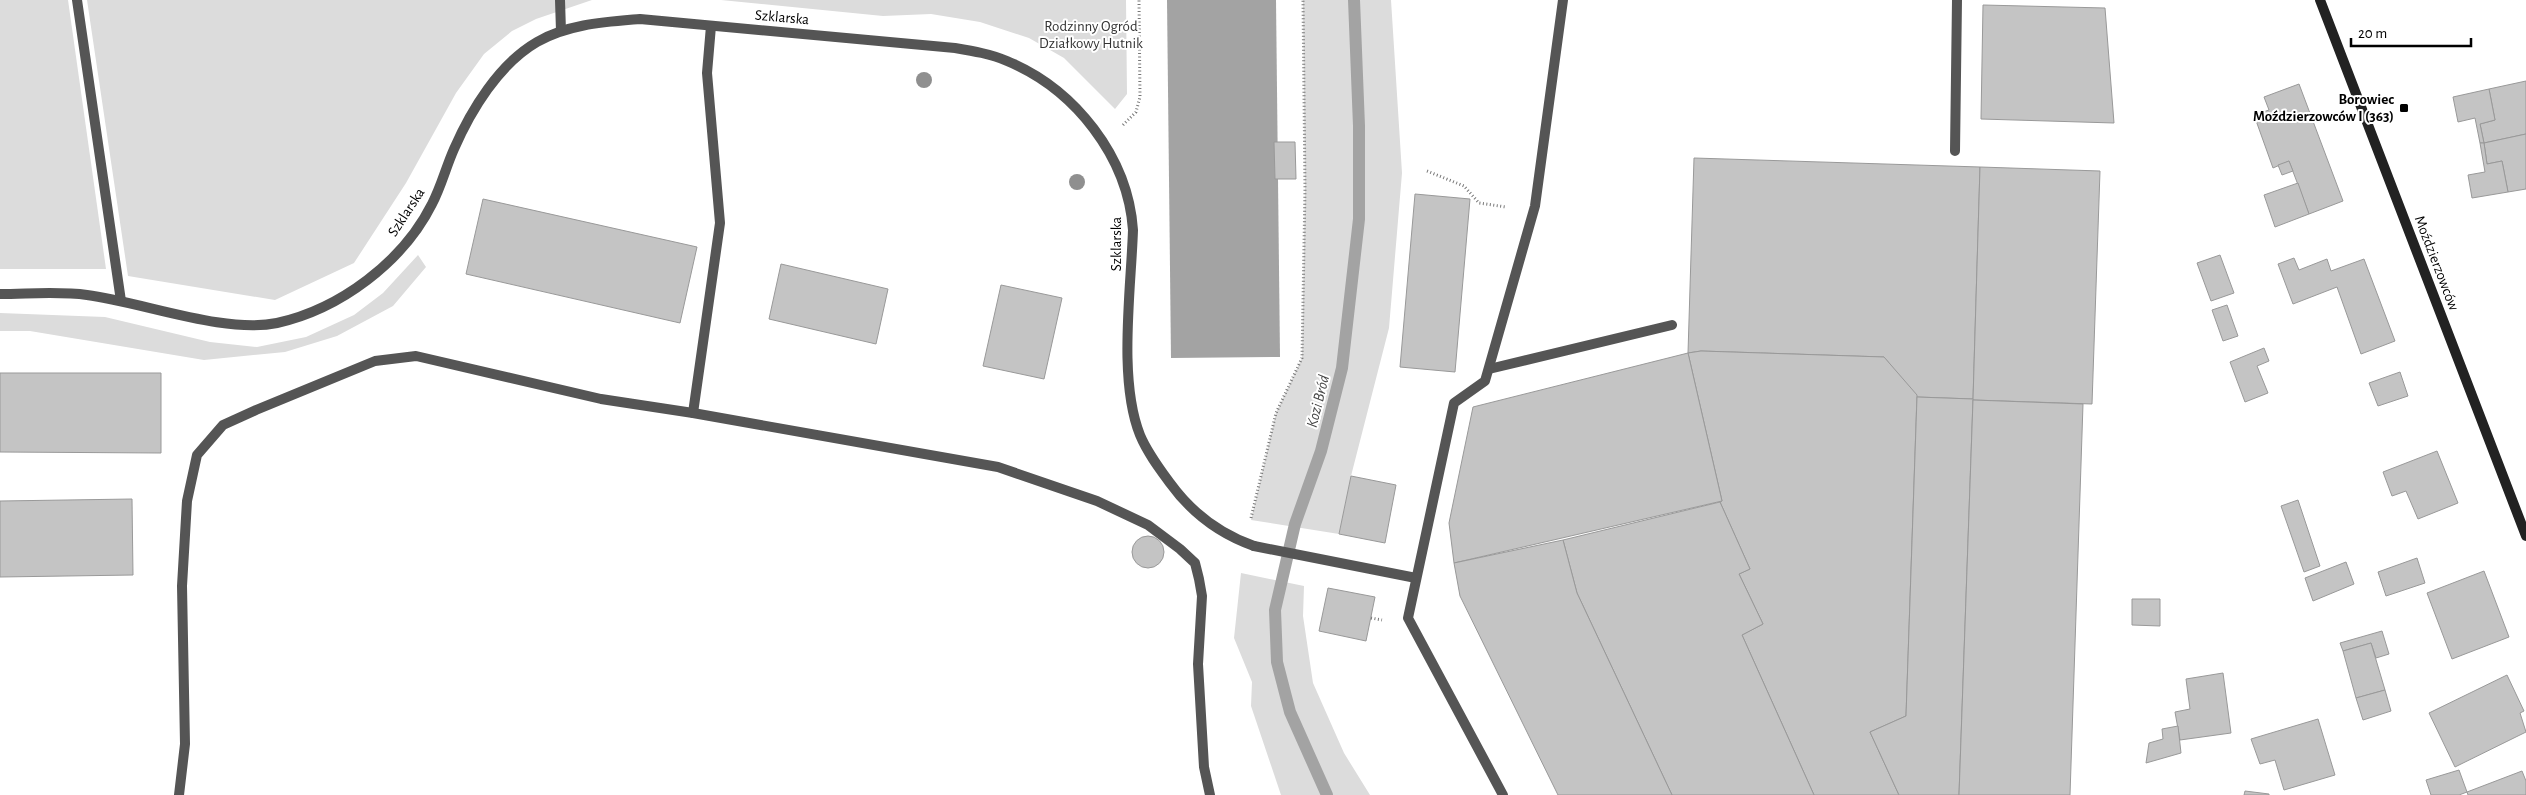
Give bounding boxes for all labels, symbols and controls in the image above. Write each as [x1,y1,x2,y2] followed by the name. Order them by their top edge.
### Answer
[754,8,810,27] street label: Szklarska
[2351,15,2471,47] scale bar
[1039,19,1143,51] park label: Rodzinny Ogród Działkowy Hutnik
[2358,26,2387,41] text: 20 m
[2253,92,2394,124] place label: Borowiec Moździerzowców I (363)
[2398,102,2410,114] marker: Borowiec Moździerzowców I (363)
[385,185,428,239] street label: Szklarska
[2412,214,2461,313] street label: Moździerzowców
[1109,217,1124,271] street label: Szklarska
[1304,373,1332,429] water label: Kozi Bród

